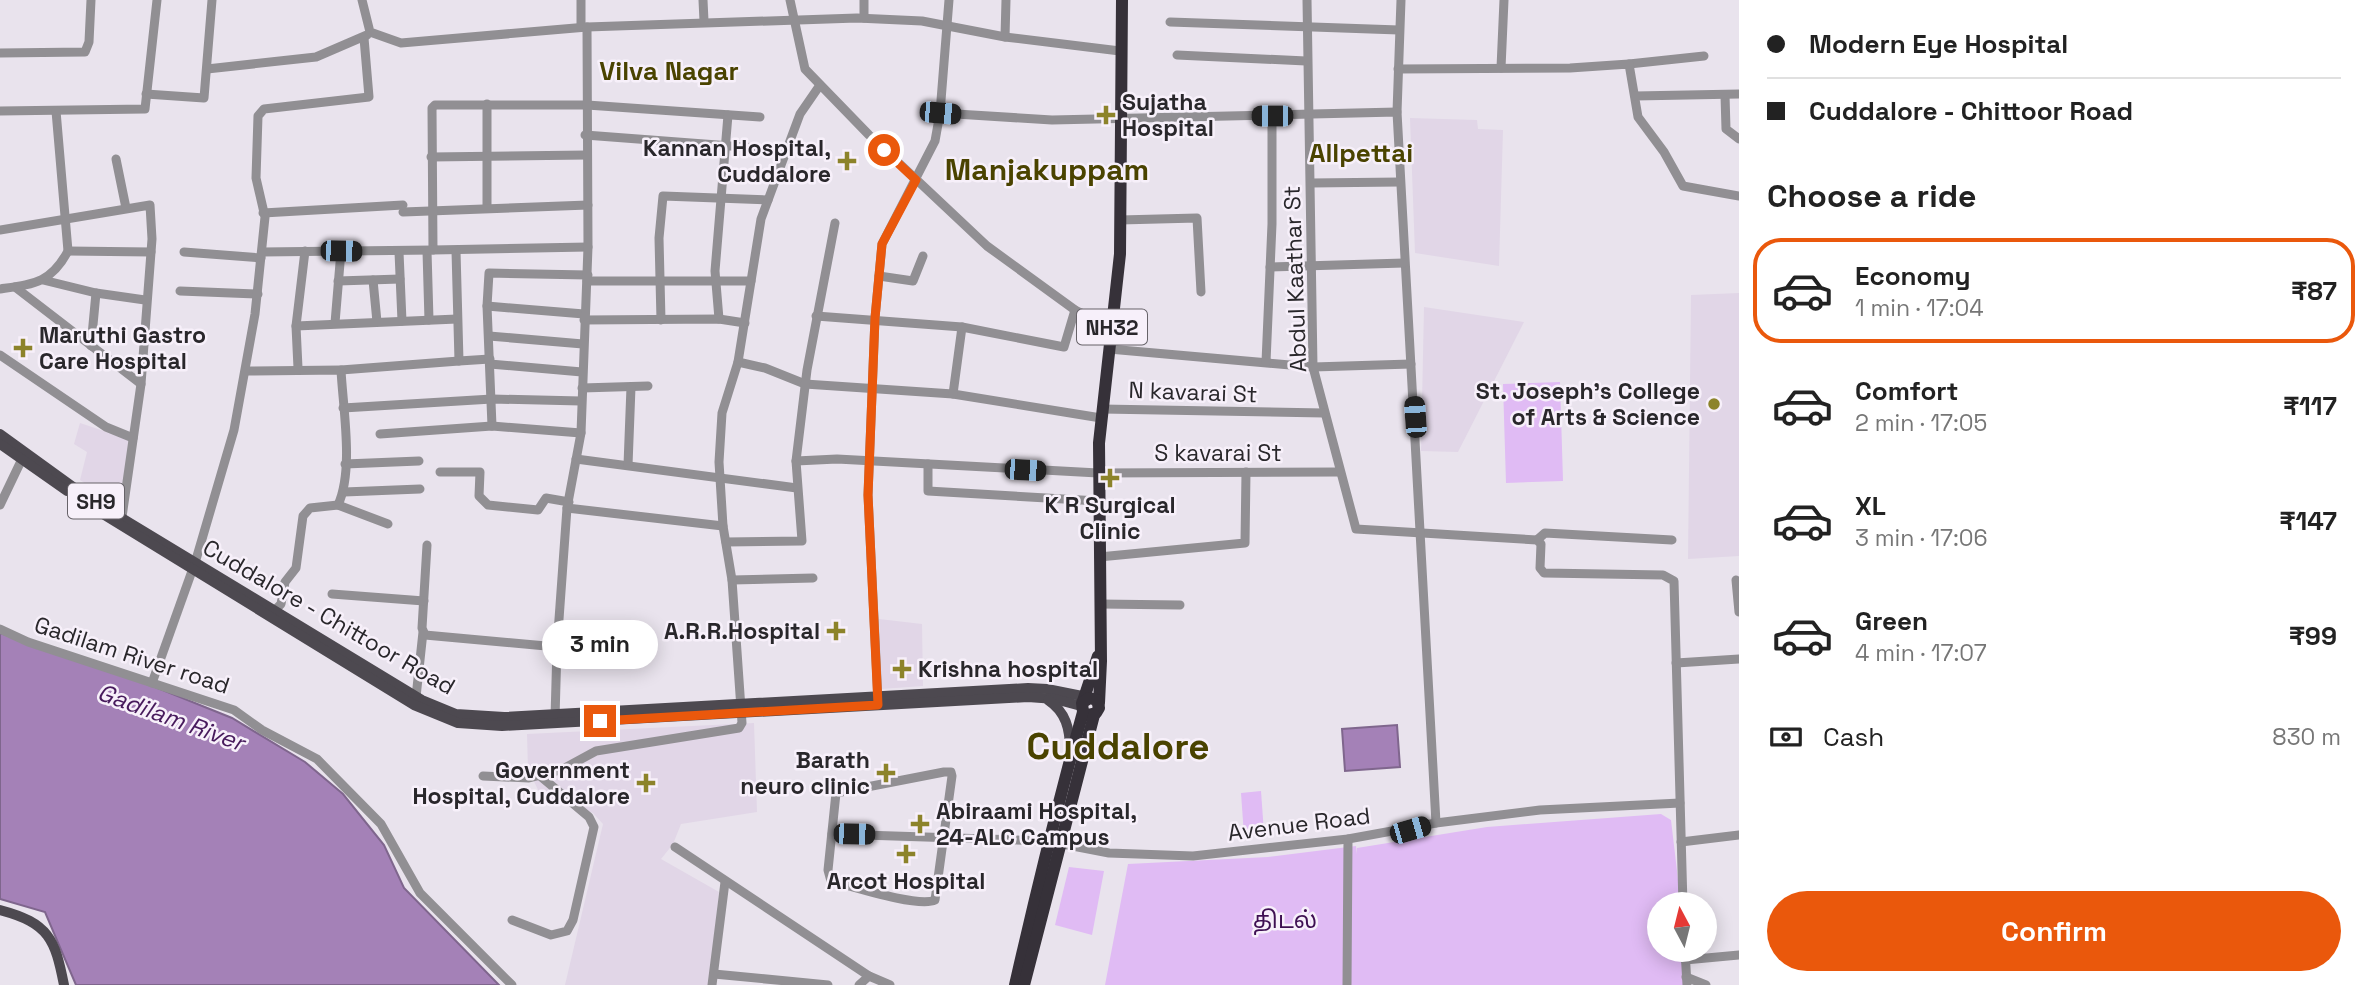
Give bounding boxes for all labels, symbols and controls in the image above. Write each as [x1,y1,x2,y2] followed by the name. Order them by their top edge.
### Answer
[1809,27,2068,61] text: Modern Eye Hospital
[599,54,739,88] district label: Vilva Nagar
[1122,87,1214,143] place label: Sujatha Hospital
[1809,94,2133,128] text: Cuddalore - Chittoor Road
[919,101,962,125] car
[1096,105,1116,125] marker: Sujatha Hospital
[1252,106,1294,127] car
[643,133,831,189] place label: Kannan Hospital, Cuddalore
[868,134,900,166] route start
[1309,136,1413,170] district label: Allpettai
[945,150,1149,189] district label: Manjakuppam
[837,151,857,171] marker: Kannan Hospital, Cuddalore
[1767,176,1977,216] text: Choose a ride
[1277,185,1313,373] street label: Abdul Kaathar St
[320,240,363,262] car
[1771,259,1834,322] icon: car
[1855,259,1971,293] text: Economy
[2291,274,2337,308] text: ₹87
[1855,293,1984,323] text: 1 min · 17:04
[1077,310,1147,344] road number: NH32
[39,320,206,376] place label: Maruthi Gastro Care Hospital
[13,338,33,358] marker: Maruthi Gastro Care Hospital
[1771,374,1834,437] icon: car
[1855,374,1958,408] text: Comfort
[1128,375,1258,409] street label: N kavarai St
[1476,376,1700,432] place label: St. Joseph's College of Arts & Science
[2283,389,2337,423] text: ₹117
[1404,395,1427,439] car
[1706,396,1722,412] marker: St. Joseph's College of Arts & Science
[1855,408,1987,438] text: 2 min · 17:05
[1154,438,1282,468] street label: S kavarai St
[1004,458,1047,482] car
[1100,468,1120,488] marker: K R Surgical Clinic
[68,484,124,518] road number: SH9
[1771,489,1834,552] icon: car
[1855,489,1886,523] text: XL
[1044,490,1176,546] place label: K R Surgical Clinic
[2279,504,2337,538] text: ₹147
[1855,523,1988,553] text: 3 min · 17:06
[198,532,460,702] street label: Cuddalore - Chittoor Road
[1771,604,1834,667] icon: car
[1855,604,1928,638] text: Green
[31,609,233,701] street label: Gadilam River road
[664,616,820,646] place label: A.R.R.Hospital
[2289,619,2337,653] text: ₹99
[542,620,658,668] callout: 3 min
[826,621,846,641] marker: A.R.R.Hospital
[570,629,630,659] text: 3 min
[1855,638,1987,668] text: 4 min · 17:07
[918,654,1098,684] place label: Krishna hospital
[892,659,912,679] marker: Krishna hospital
[93,676,251,759] water label: Gadilam River
[584,705,616,737] route end
[1767,718,1805,756] icon: cash
[1823,720,1884,754] text: Cash
[2272,722,2341,752] text: 830 m
[1026,723,1210,770] district label: Cuddalore
[740,745,870,801] place label: Barath neuro clinic
[412,755,630,811] place label: Government Hospital, Cuddalore
[876,763,896,783] marker: Barath neuro clinic
[636,773,656,793] marker: Government Hospital, Cuddalore
[936,796,1137,852] place label: Abiraami Hospital, 24-ALC Campus
[1226,800,1372,848] street label: Avenue Road
[910,814,930,834] marker: Abiraami Hospital, 24-ALC Campus
[1387,814,1434,846] car
[833,823,876,845] car
[896,844,916,864] marker: Arcot Hospital
[827,866,985,896] place label: Arcot Hospital
[1767,891,2341,971] button: Confirm
[1647,892,1717,962] north arrow
[1647,892,1717,962] map controls
[1253,905,1317,935] park label: திடல்

